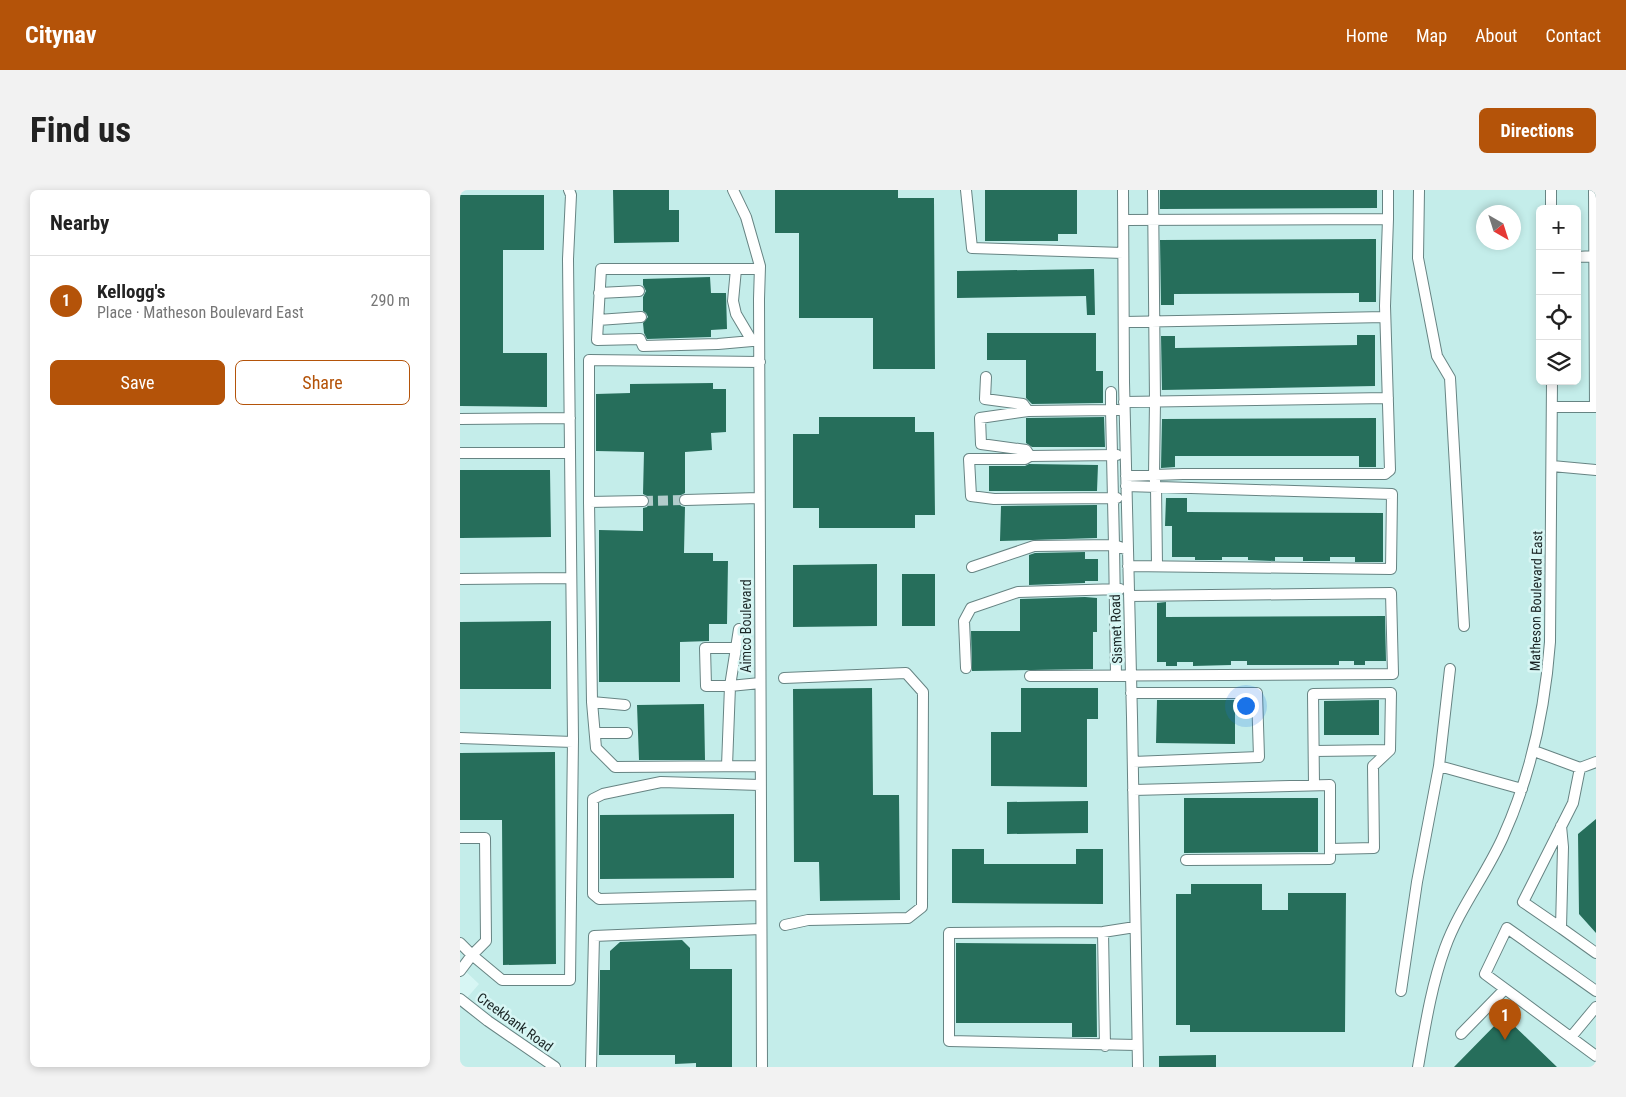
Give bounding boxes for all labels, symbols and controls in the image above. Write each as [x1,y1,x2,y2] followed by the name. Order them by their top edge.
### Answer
[25,21,96,49] text: Citynav
[1346,25,1388,46] text: Home
[1416,25,1447,46] text: Map
[1475,25,1517,46] text: About
[1545,25,1601,46] text: Contact
[1479,108,1596,153] button: Directions
[30,110,131,151] text: Find us
[1476,205,1521,250] north arrow
[1536,205,1581,385] map controls
[1536,205,1581,250] button: +
[50,211,109,235] text: Nearby
[1536,250,1581,295] button: −
[97,280,165,303] text: Kellogg's
[62,291,70,310] text: 1
[371,291,410,310] text: 290 m
[1536,295,1581,340] button: locate
[97,303,304,322] text: Place · Matheson Boulevard East
[1536,340,1581,385] button: layers
[50,360,225,405] button: Save
[235,360,410,405] button: Share
[1527,531,1545,671] street label: Matheson Boulevard East
[738,579,754,673] street label: Aimco Boulevard
[1107,594,1125,664] street label: Sismet Road
[1233,693,1259,719] your location
[474,989,556,1055] street label: Creekbank Road
[1489,999,1521,1040] pin: 1

